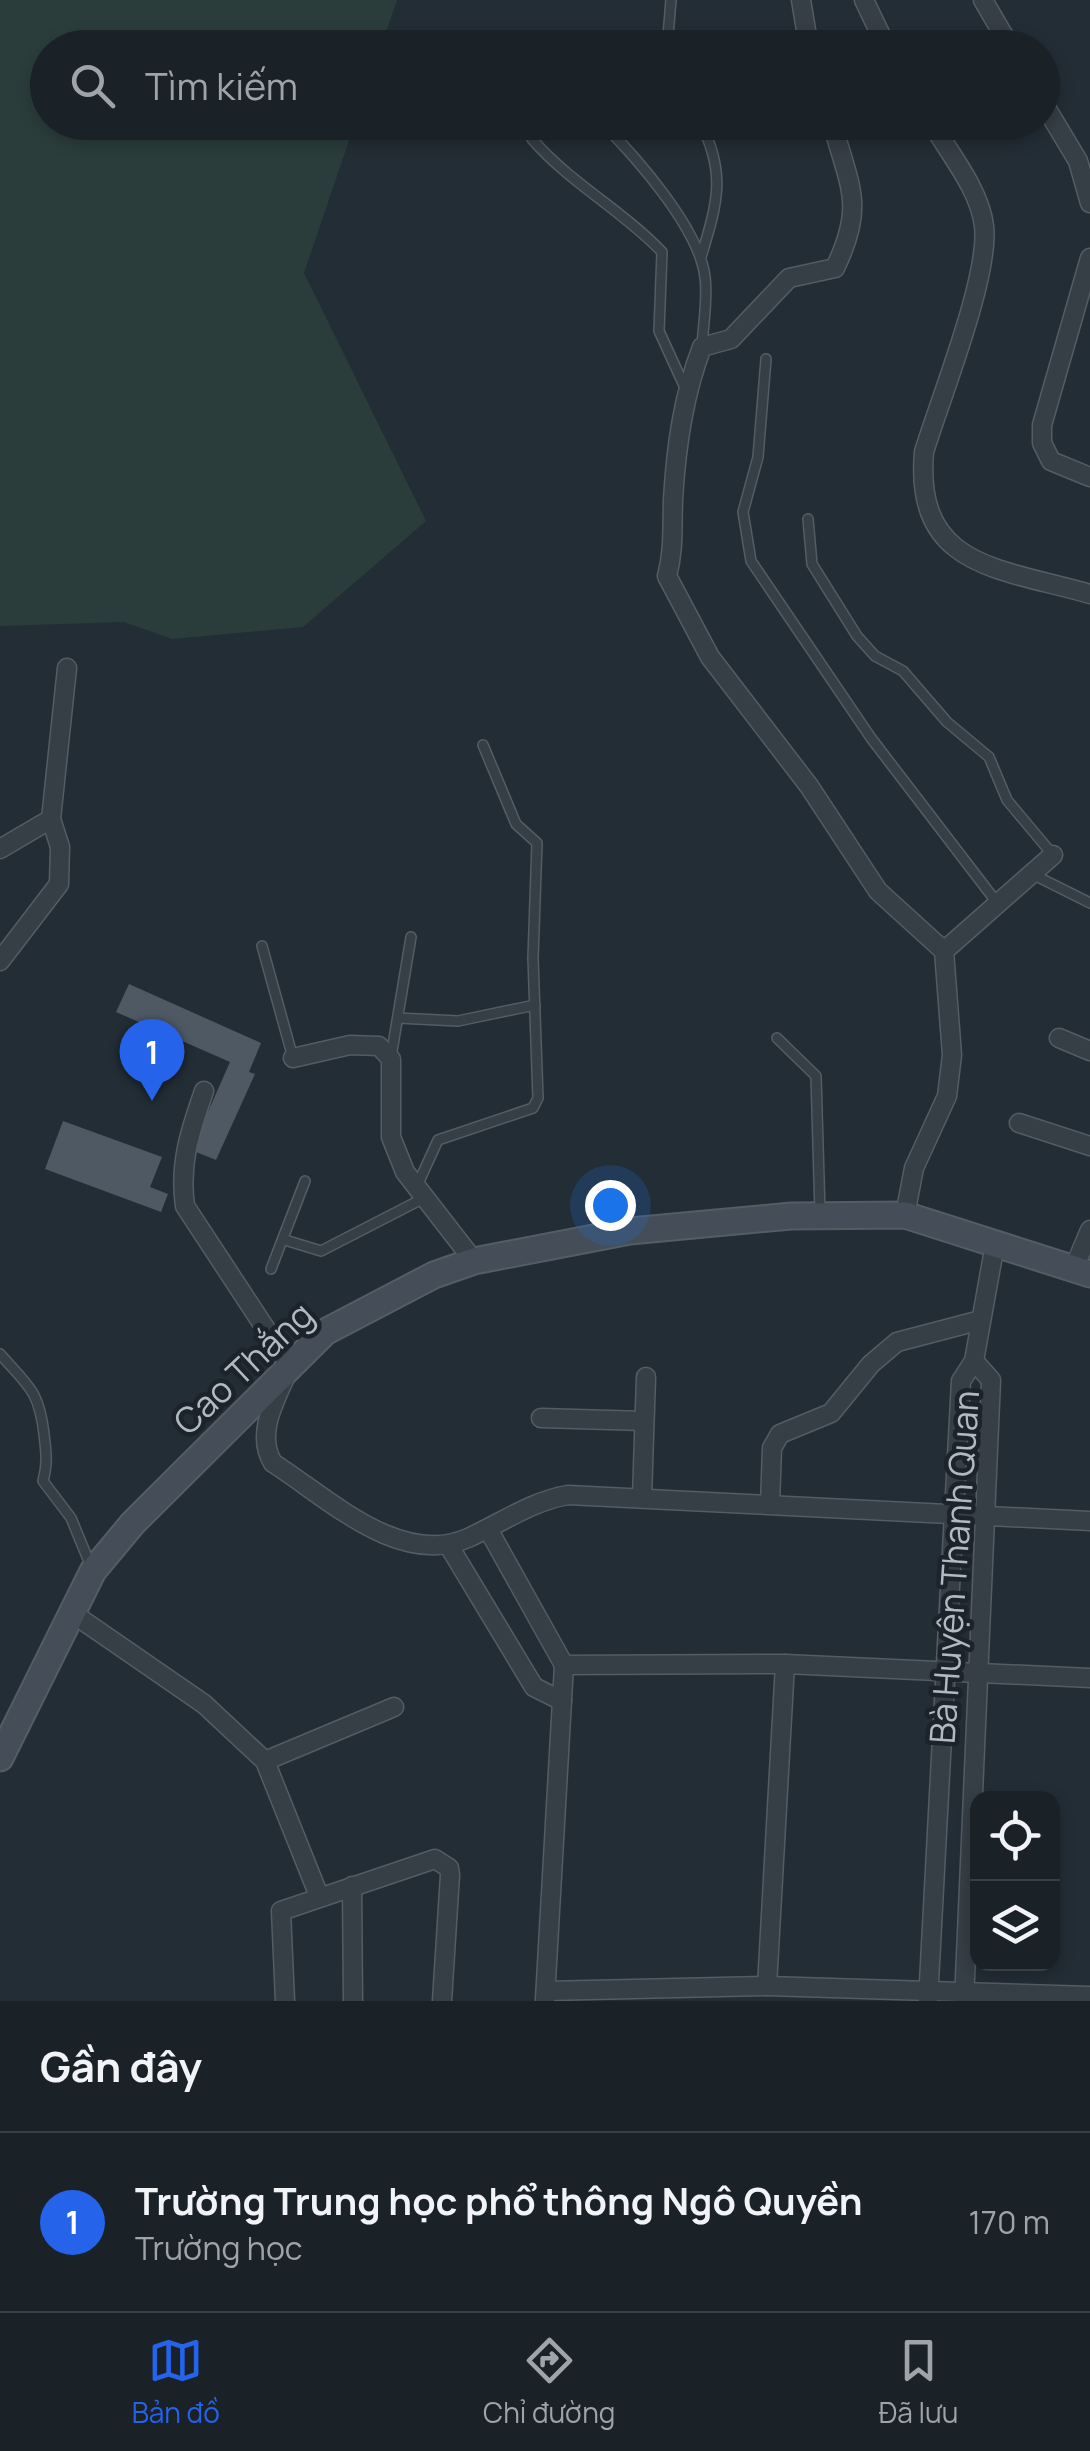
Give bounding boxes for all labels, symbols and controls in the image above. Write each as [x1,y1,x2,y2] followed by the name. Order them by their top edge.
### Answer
[30,30,1060,140] search box
[65,58,120,113] icon: search
[145,59,298,111] text: Tìm kiếm
[120,1018,184,1101] pin: 1
[585,1180,636,1231] your location
[163,1291,323,1445] street label: Cao Thắng
[918,1389,990,1745] street label: Bà Huyện Thanh Quan
[970,1791,1060,1971] map controls
[970,1791,1060,1881] button: locate
[970,1881,1060,1971] button: layers
[40,2037,202,2095] text: Gần đây
[135,2174,862,2226] text: Trường Trung học phổ thông Ngô Quyền
[65,2200,80,2244] text: 1
[968,2200,1050,2244] text: 170 m
[135,2226,303,2270] text: Trường học
[132,2333,220,2431] tab: Bản đồ
[483,2333,615,2431] tab: Chỉ đường
[879,2333,958,2431] tab: Đã lưu

